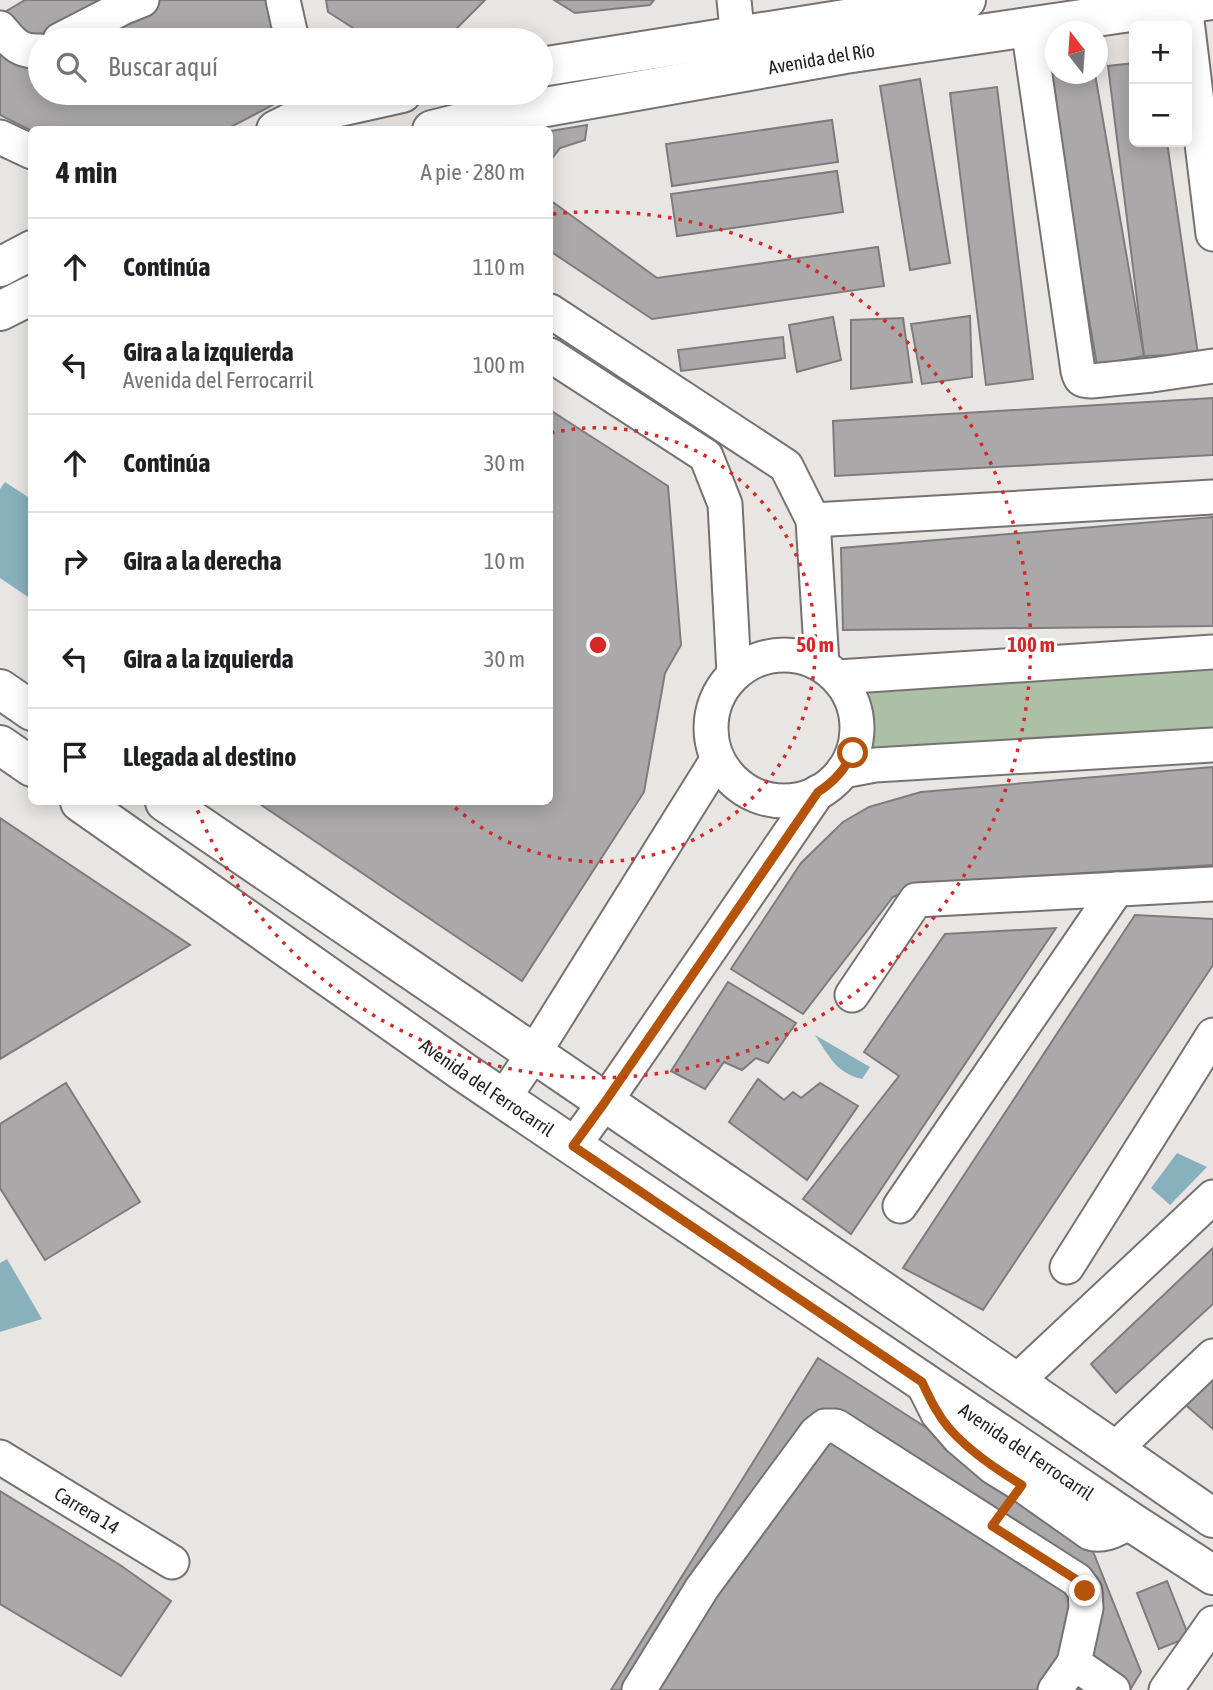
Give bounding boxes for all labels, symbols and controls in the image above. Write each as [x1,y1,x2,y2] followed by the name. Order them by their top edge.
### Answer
[1045,21,1108,84] north arrow
[1129,21,1192,147] map controls
[1129,21,1192,84] button: +
[28,28,553,105] search box
[766,39,876,78] street label: Avenida del Río
[52,48,90,86] icon: search
[108,52,218,82] text: Buscar aquí
[1129,84,1192,147] button: −
[56,155,117,189] text: 4 min
[421,159,525,185] text: A pie · 280 m
[56,248,94,286] icon: ahead
[123,252,210,282] text: Continúa
[473,254,525,280] text: 110 m
[123,337,294,367] text: Gira a la izquierda
[56,346,94,384] icon: left
[473,352,525,378] text: 100 m
[123,367,314,393] text: Avenida del Ferrocarril
[56,444,94,482] icon: ahead
[123,448,210,478] text: Continúa
[484,450,525,476] text: 30 m
[56,542,94,580] icon: right
[123,546,282,576] text: Gira a la derecha
[484,548,525,574] text: 10 m
[796,632,834,656] text: 50 m
[1007,632,1055,656] text: 100 m
[586,633,610,657] centre of rings
[56,640,94,678] icon: left
[123,644,294,674] text: Gira a la izquierda
[484,646,525,672] text: 30 m
[837,737,868,768] route start
[56,738,94,776] icon: arrive
[123,742,296,772] text: Llegada al destino
[416,1034,558,1141] street label: Avenida del Ferrocarril
[955,1398,1098,1505] street label: Avenida del Ferrocarril
[51,1482,123,1538] street label: Carrera 14
[1069,1575,1100,1606] route end

